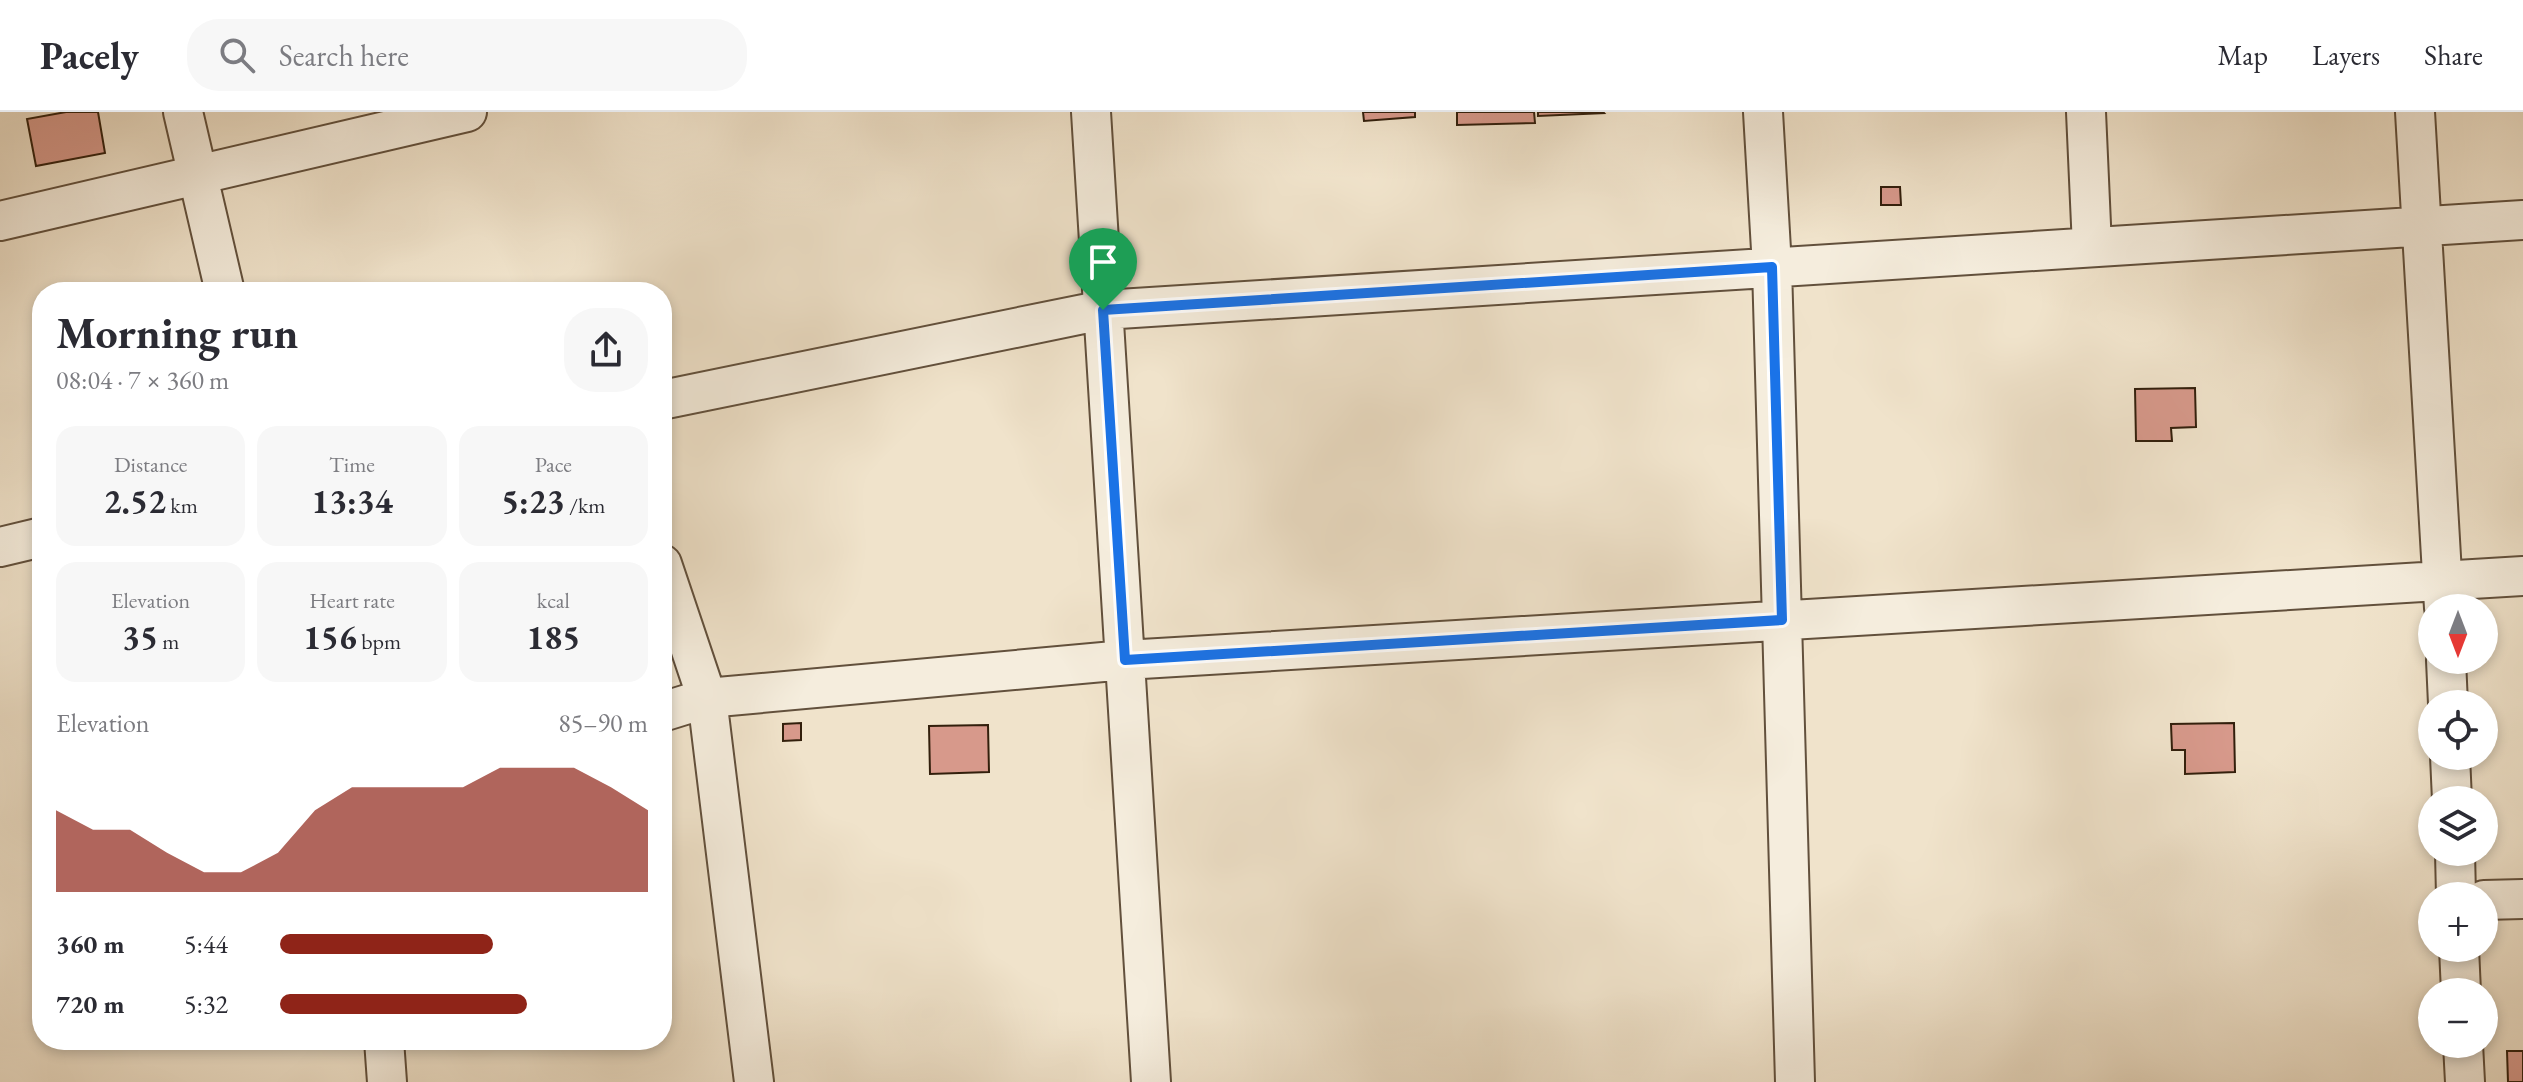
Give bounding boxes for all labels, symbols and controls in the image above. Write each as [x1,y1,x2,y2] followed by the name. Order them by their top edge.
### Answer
[187,19,747,91] search box
[40,31,139,80] text: Pacely
[215,33,259,77] icon: search
[279,36,409,75] text: Search here
[2218,37,2268,73] text: Map
[2312,37,2380,73] text: Layers
[2424,37,2483,73] text: Share
[1069,228,1137,310] pin
[1081,240,1125,284] icon: arrive
[56,304,298,361] text: Morning run
[564,308,648,392] button: share
[56,363,229,397] text: 08:04 · 7 × 360 m
[114,450,187,479] text: Distance
[329,450,375,479] text: Time
[535,450,572,479] text: Pace
[104,479,166,523] text: 2.52
[311,479,393,523] text: 13:34
[501,479,565,523] text: 5:23
[166,491,198,520] text: km
[565,491,605,520] text: /km
[111,586,190,615] text: Elevation
[309,586,395,615] text: Heart rate
[537,586,570,615] text: kcal
[2418,594,2498,674] north arrow
[2418,594,2498,1058] map controls
[122,615,158,659] text: 35
[303,615,357,659] text: 156
[526,615,580,659] text: 185
[158,627,179,656] text: m
[357,627,401,656] text: bpm
[2418,690,2498,770] button: locate
[56,706,150,740] text: Elevation
[558,706,648,740] text: 85–90 m
[2418,786,2498,866] button: layers
[2418,882,2498,962] button: +
[56,927,124,961] text: 360 m
[184,927,228,961] text: 5:44
[2418,978,2498,1058] button: −
[56,987,124,1021] text: 720 m
[184,987,228,1021] text: 5:32

